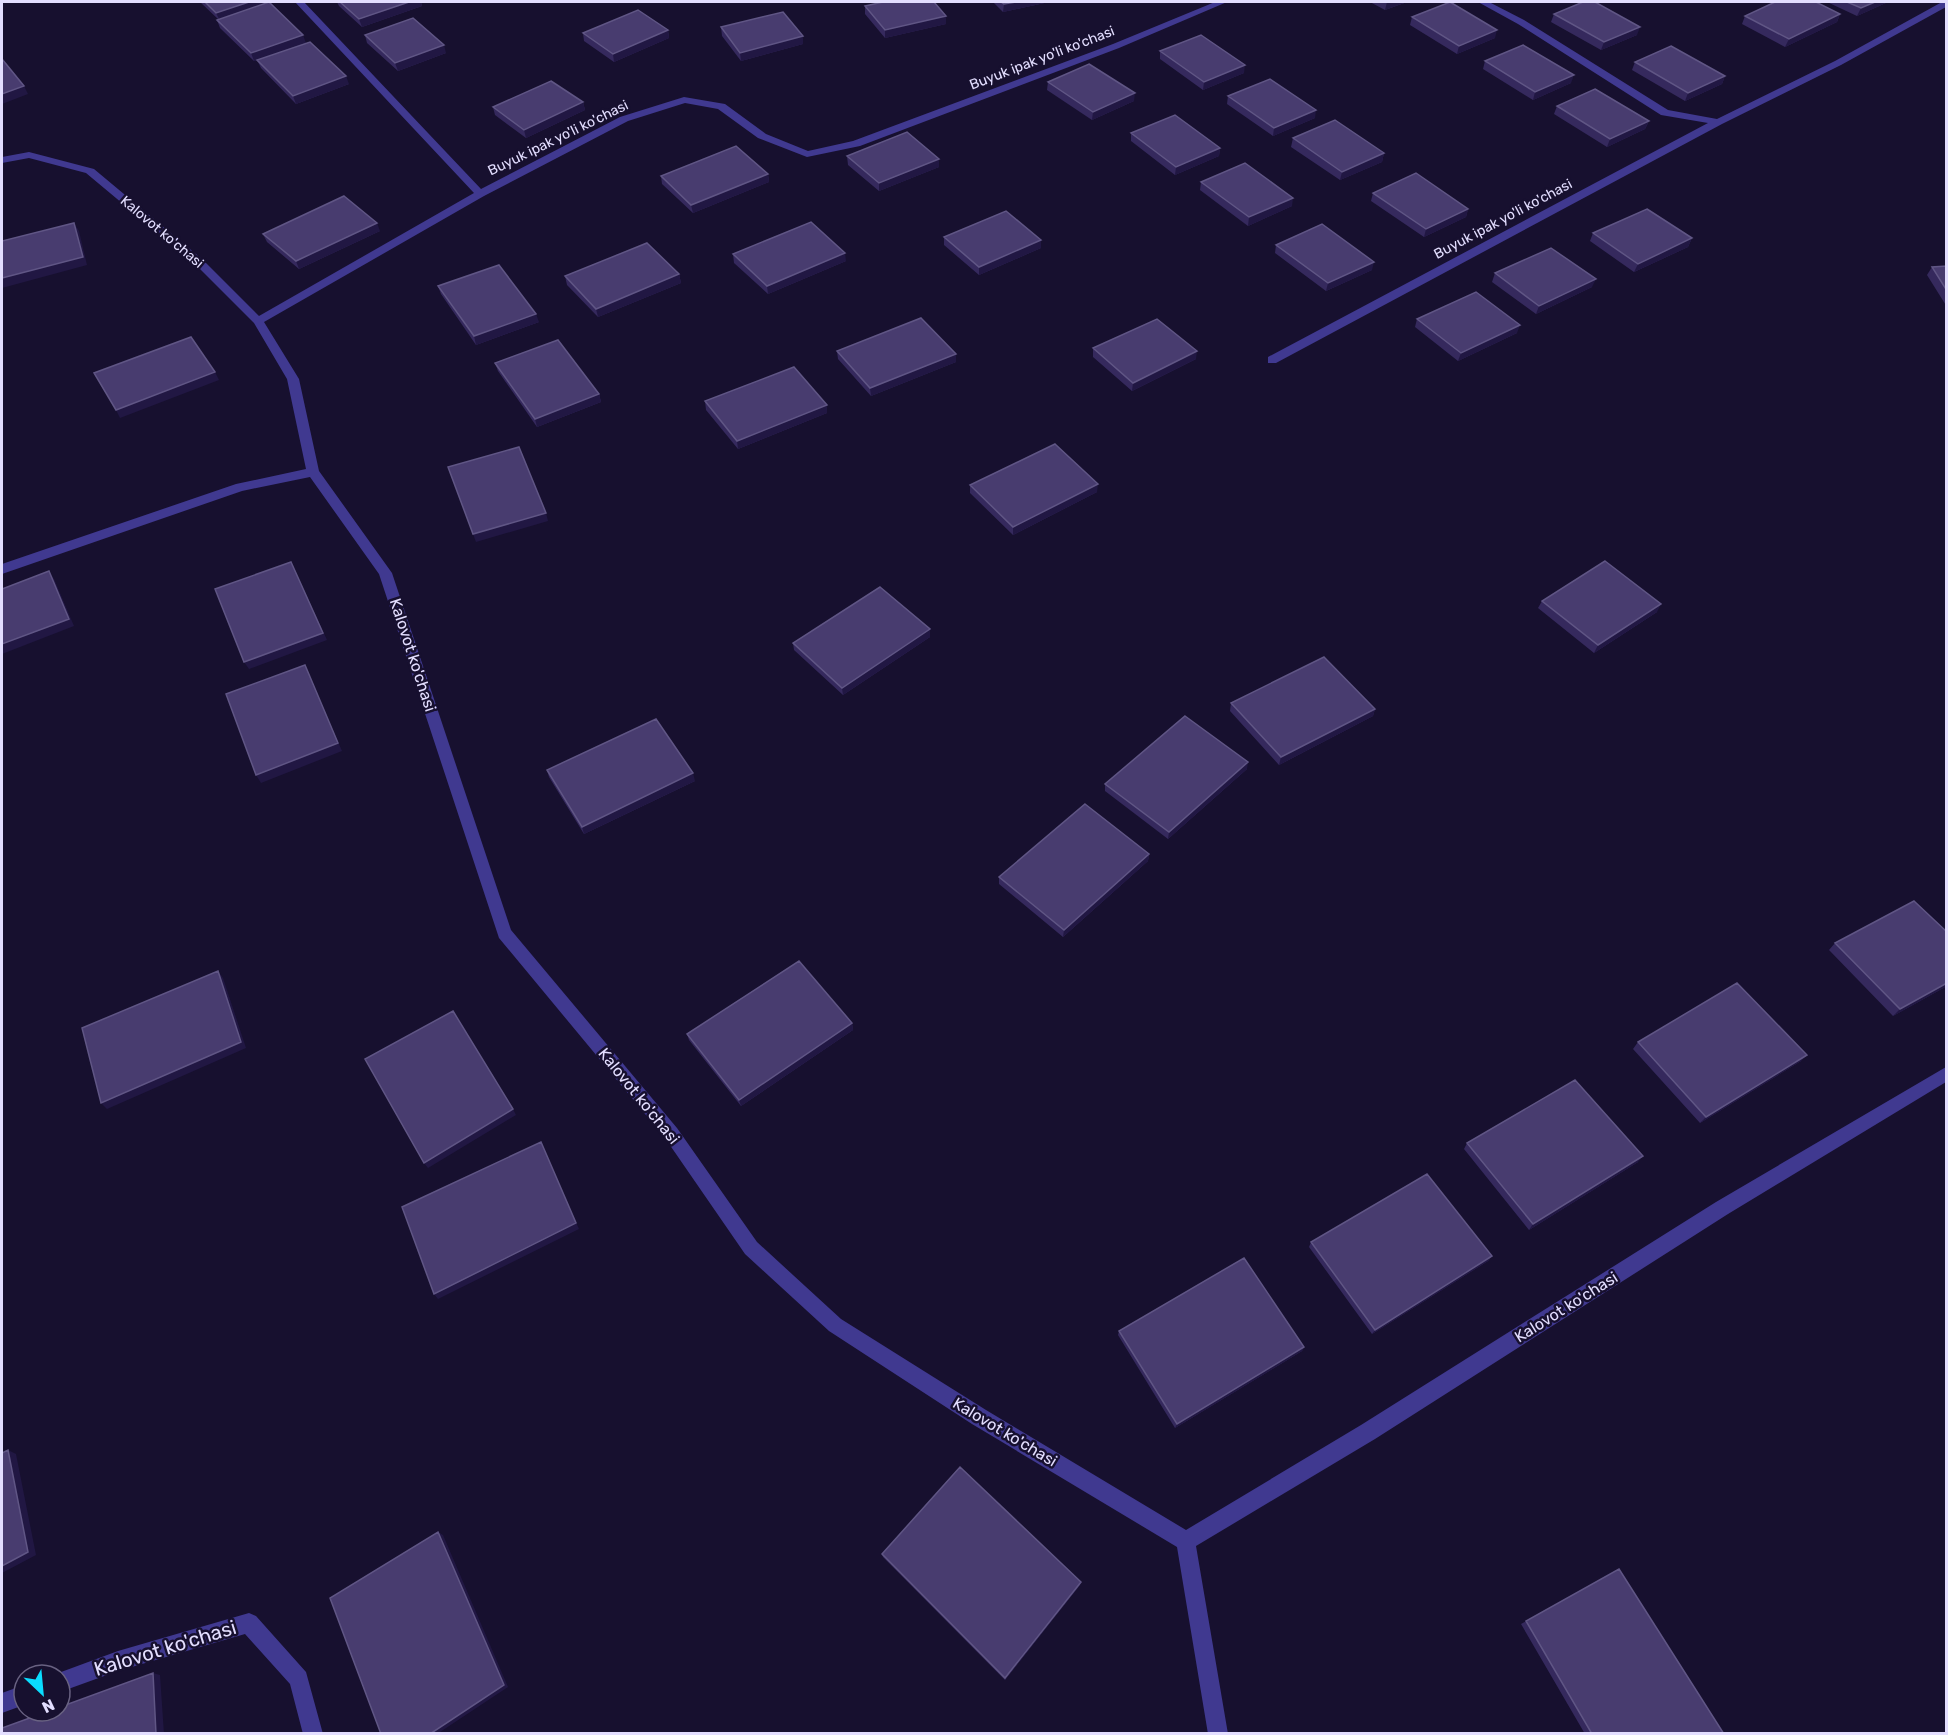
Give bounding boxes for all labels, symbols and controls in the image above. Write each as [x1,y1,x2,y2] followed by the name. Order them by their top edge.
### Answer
[967,22,1117,94] street label: Buyuk ipak yo'li ko'chasi
[485,97,631,179] street label: Buyuk ipak yo'li ko'chasi
[1431,175,1575,263] street label: Buyuk ipak yo'li ko'chasi
[117,192,207,272] street label: Kalovot ko'chasi
[386,596,440,714] street label: Kalovot ko'chasi
[594,1044,684,1148] street label: Kalovot ko'chasi
[1511,1268,1621,1346] street label: Kalovot ko'chasi
[950,1393,1060,1471] street label: Kalovot ko'chasi
[91,1615,239,1681] street label: Kalovot ko'chasi
[12,1663,72,1723] north arrow
[39,1695,58,1717] text: N

